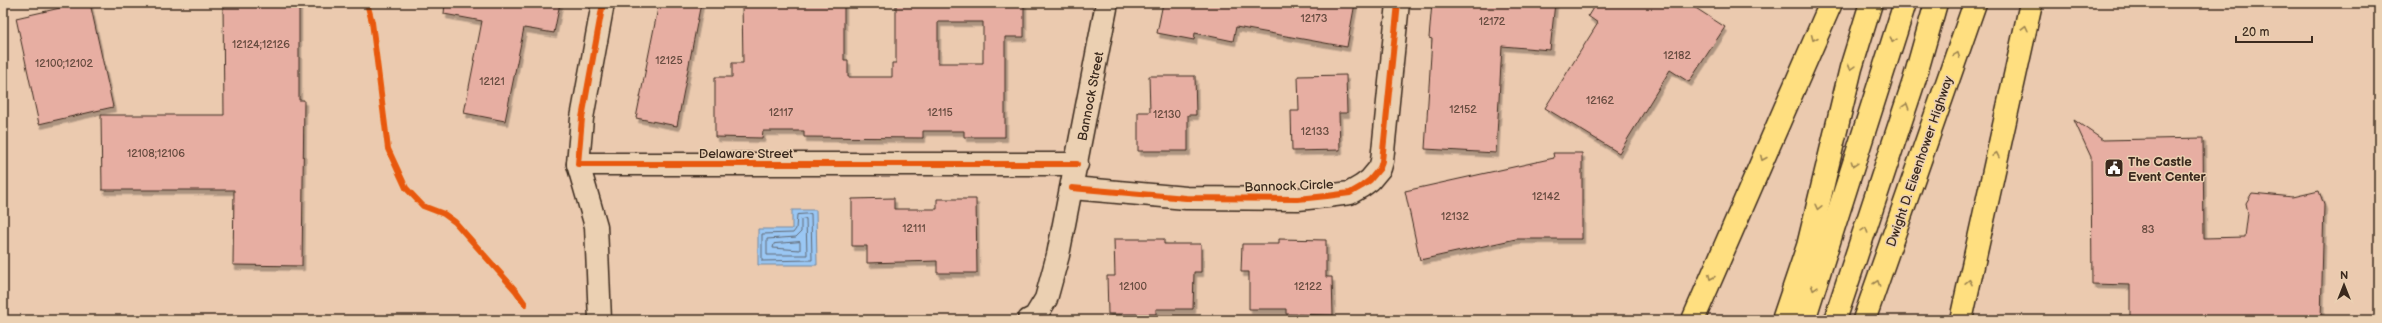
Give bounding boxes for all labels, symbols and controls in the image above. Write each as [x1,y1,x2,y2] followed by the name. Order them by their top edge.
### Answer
[1300,12,1328,25] house number: 12173
[1479,15,1506,28] house number: 12172
[2236,18,2312,44] scale bar
[2021,25,2029,31] one-way arrow
[2242,25,2269,40] text: 20 m
[1811,34,1819,42] one-way arrow
[1889,36,1898,43] one-way arrow
[232,38,290,51] house number: 12124;12126
[1663,49,1691,62] house number: 12182
[1074,50,1107,142] street label: Bannock Street
[1952,51,1960,58] one-way arrow
[655,54,683,67] house number: 12125
[35,57,93,70] house number: 12100;12102
[1848,64,1856,70] one-way arrow
[1883,74,1957,249] street label: Dwight D. Eisenhower Highway
[479,75,505,88] house number: 12121
[1586,94,1615,107] house number: 12162
[1449,103,1477,116] house number: 12152
[1901,103,1910,110] one-way arrow
[769,106,794,119] house number: 12117
[927,106,953,119] house number: 12115
[1153,108,1182,121] house number: 12130
[1301,125,1329,138] house number: 12133
[699,146,793,162] street label: Delaware Street
[127,147,185,160] house number: 12108;12106
[1992,152,2000,158] one-way arrow
[1760,153,1768,161] one-way arrow
[2128,154,2207,185] place label: The Castle Event Center
[2103,157,2125,179] public building icon: The Castle Event Center
[1850,160,1858,167] one-way arrow
[1244,176,1334,196] street label: Bannock Circle
[1532,190,1561,203] house number: 12142
[1814,204,1822,210] one-way arrow
[1441,210,1470,223] house number: 12132
[902,222,926,235] house number: 12111
[2141,223,2155,236] house number: 83
[1860,226,1869,233] one-way arrow
[2324,265,2364,305] north arrow
[2340,269,2348,282] text: N
[1708,274,1716,281] one-way arrow
[1965,279,1973,285] one-way arrow
[1119,280,1147,293] house number: 12100
[1294,280,1322,293] house number: 12122
[1872,280,1881,287] one-way arrow
[1810,284,1819,291] one-way arrow

